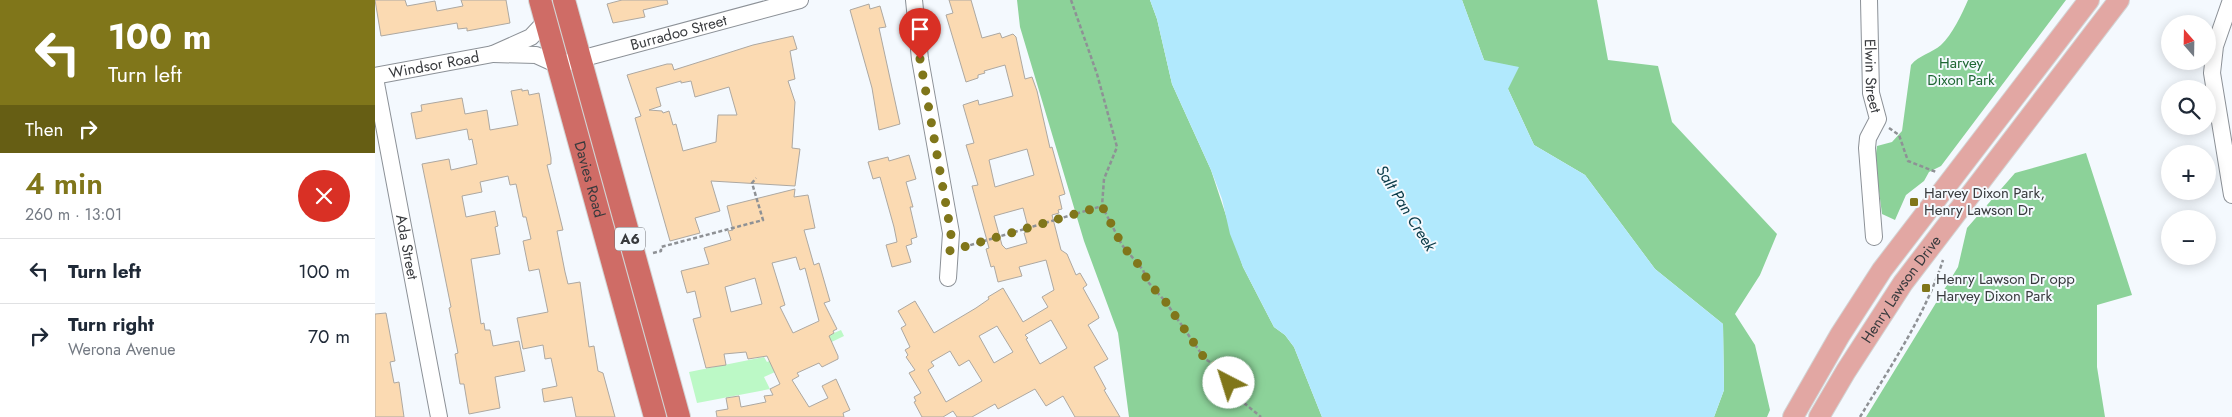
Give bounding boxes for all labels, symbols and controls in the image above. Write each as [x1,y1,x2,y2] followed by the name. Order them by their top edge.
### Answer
[899,8,941,59] pin
[628,9,730,56] street label: Burradoo Street
[108,12,211,62] text: 100 m
[906,15,934,43] icon: arrive
[2161,15,2216,70] north arrow
[2161,15,2216,265] map controls
[25,20,90,85] icon: left
[1859,39,1887,116] street label: Elwin Street
[387,46,481,84] street label: Windsor Road
[1927,52,1995,91] park label: Harvey Dixon Park
[108,58,182,90] text: Turn left
[2161,80,2216,135] button: search
[74,115,102,143] icon: right
[25,116,64,143] text: Then
[568,139,610,220] street label: Davies Road
[2161,145,2216,200] button: +
[1370,160,1442,257] water label: Salt Pan Creek
[25,162,103,205] text: 4 min
[298,170,350,222] button: close
[1924,182,2045,221] place label: Harvey Dixon Park, Henry Lawson Dr
[1908,196,1920,208] marker: Harvey Dixon Park, Henry Lawson Dr
[25,203,122,226] text: 260 m · 13:01
[2161,210,2216,265] button: −
[390,213,424,282] street label: Ada Street
[615,228,645,250] road number: A6
[1856,230,1947,348] street label: Henry Lawson Drive
[25,257,53,285] icon: left
[68,258,141,285] text: Turn left
[298,258,350,285] text: 100 m
[1936,268,2075,307] place label: Henry Lawson Dr opp Harvey Dixon Park
[1920,282,1932,294] marker: Henry Lawson Dr opp Harvey Dixon Park
[68,311,154,338] text: Turn right
[25,322,53,350] icon: right
[308,323,350,350] text: 70 m
[68,338,176,361] text: Werona Avenue
[1202,356,1254,408] position arrow

